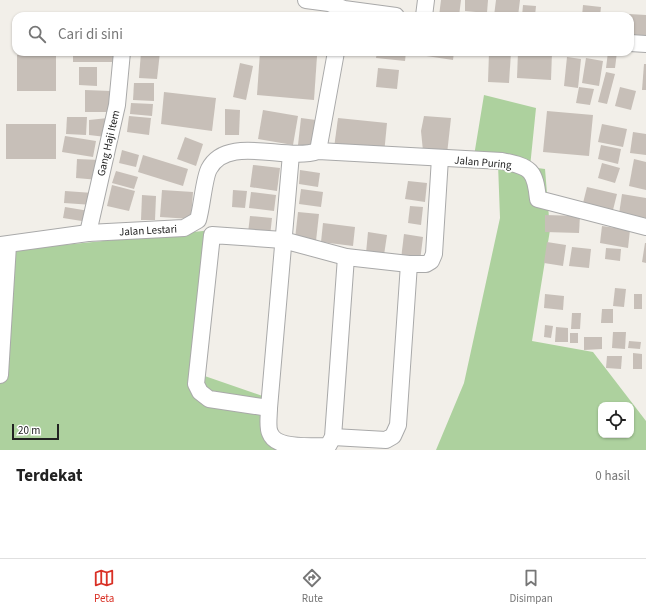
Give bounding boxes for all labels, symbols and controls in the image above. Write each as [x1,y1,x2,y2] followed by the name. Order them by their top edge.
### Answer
[12,12,634,56] search box
[26,23,48,45] icon: search
[58,24,123,45] text: Cari di sini
[94,109,123,178] street label: Gang Haji Item
[454,153,513,173] street label: Jalan Puring
[119,221,177,240] street label: Jalan Lestari
[598,402,634,438] map controls
[598,402,634,438] button: locate
[12,422,59,441] scale bar
[18,423,40,438] text: 20 m
[16,464,82,488] text: Terdekat
[595,467,630,485] text: 0 hasil
[93,567,115,606] tab: Peta
[301,567,323,606] tab: Rute
[509,567,553,606] tab: Disimpan

